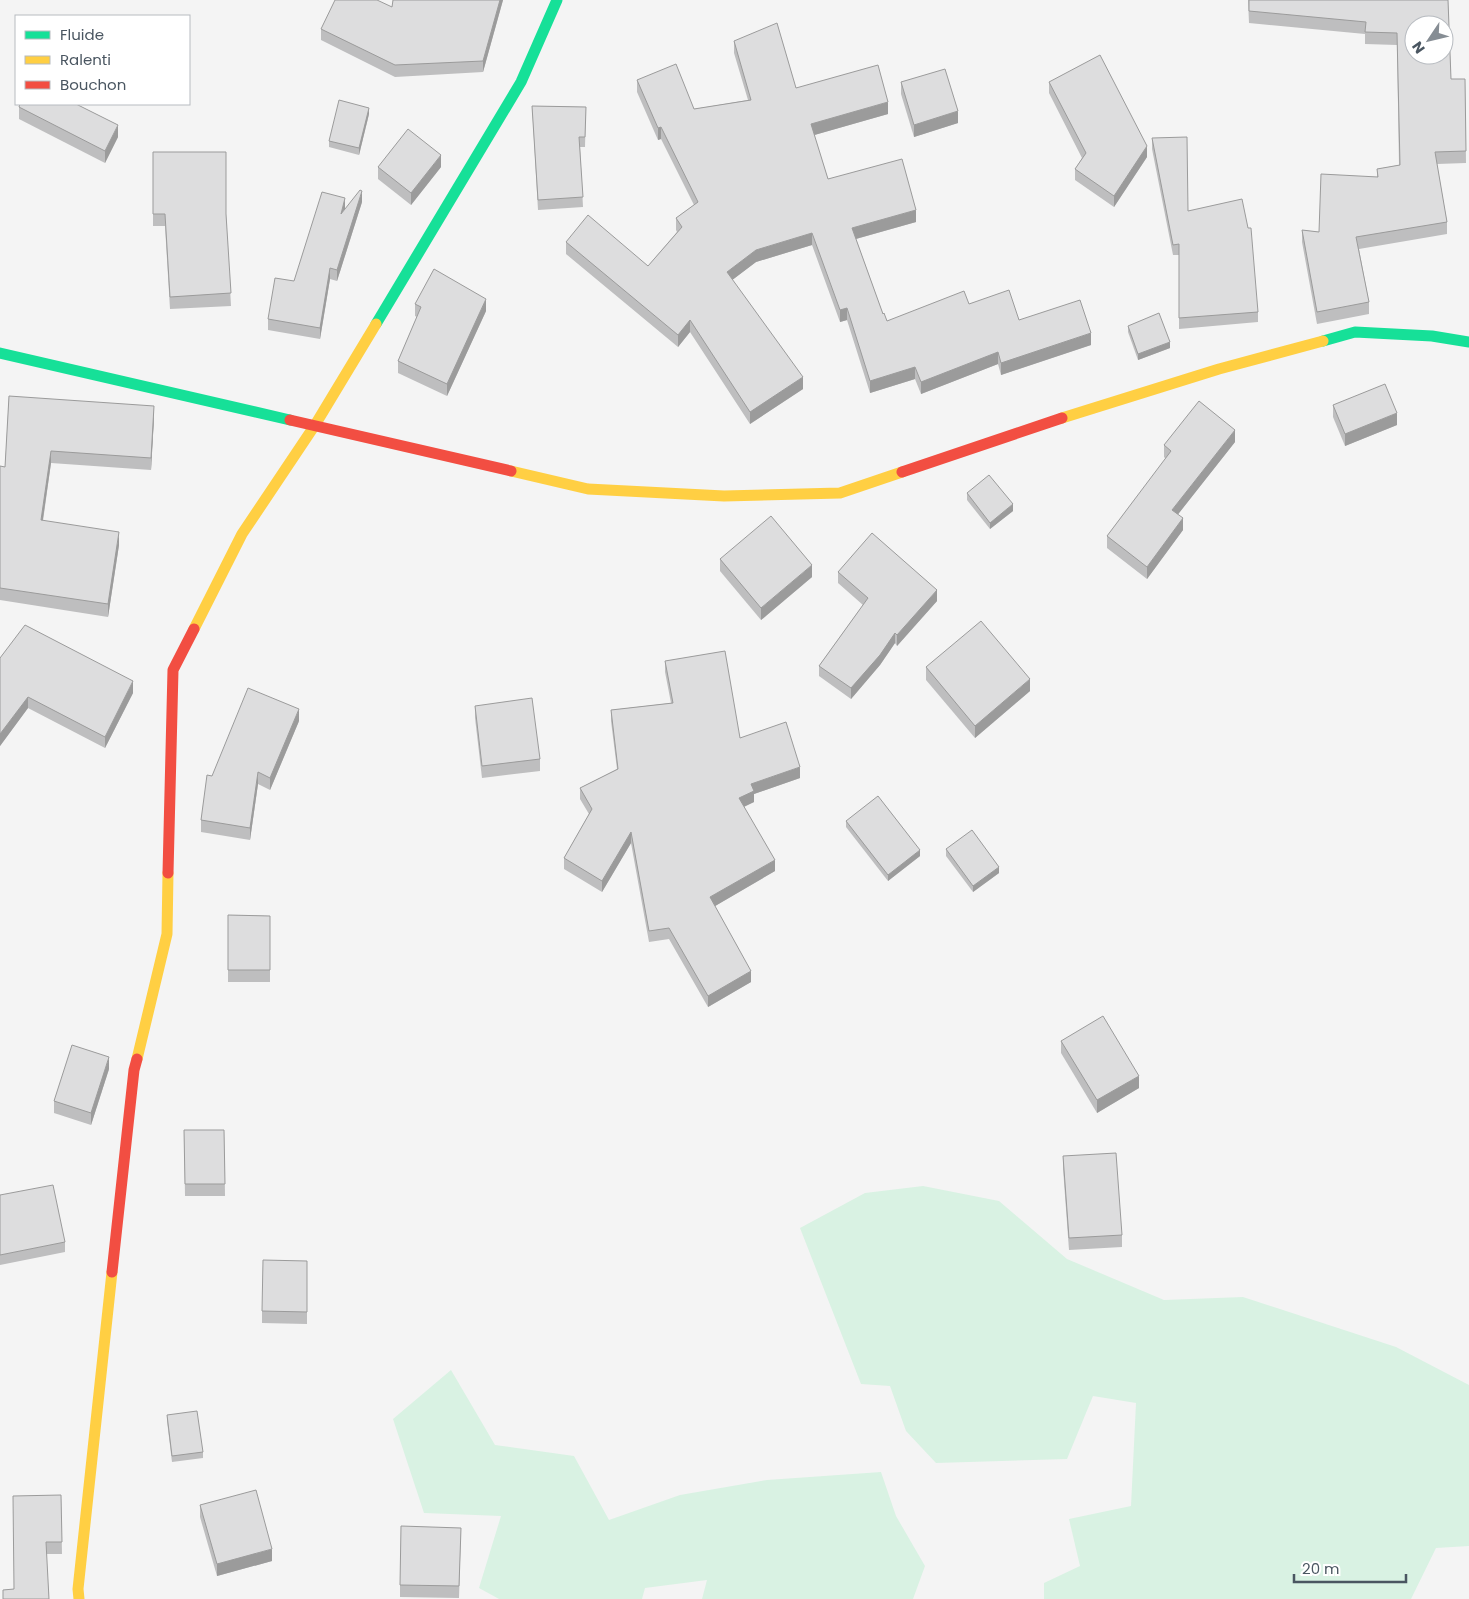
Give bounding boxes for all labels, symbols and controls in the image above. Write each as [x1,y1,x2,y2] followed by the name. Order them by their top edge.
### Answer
[15,15,190,105] legend
[1404,15,1454,65] north arrow
[60,24,104,45] text: Fluide
[1407,37,1430,58] text: N
[60,49,111,70] text: Ralenti
[60,74,126,95] text: Bouchon
[1294,1552,1406,1584] scale bar
[1302,1558,1340,1579] text: 20 m

